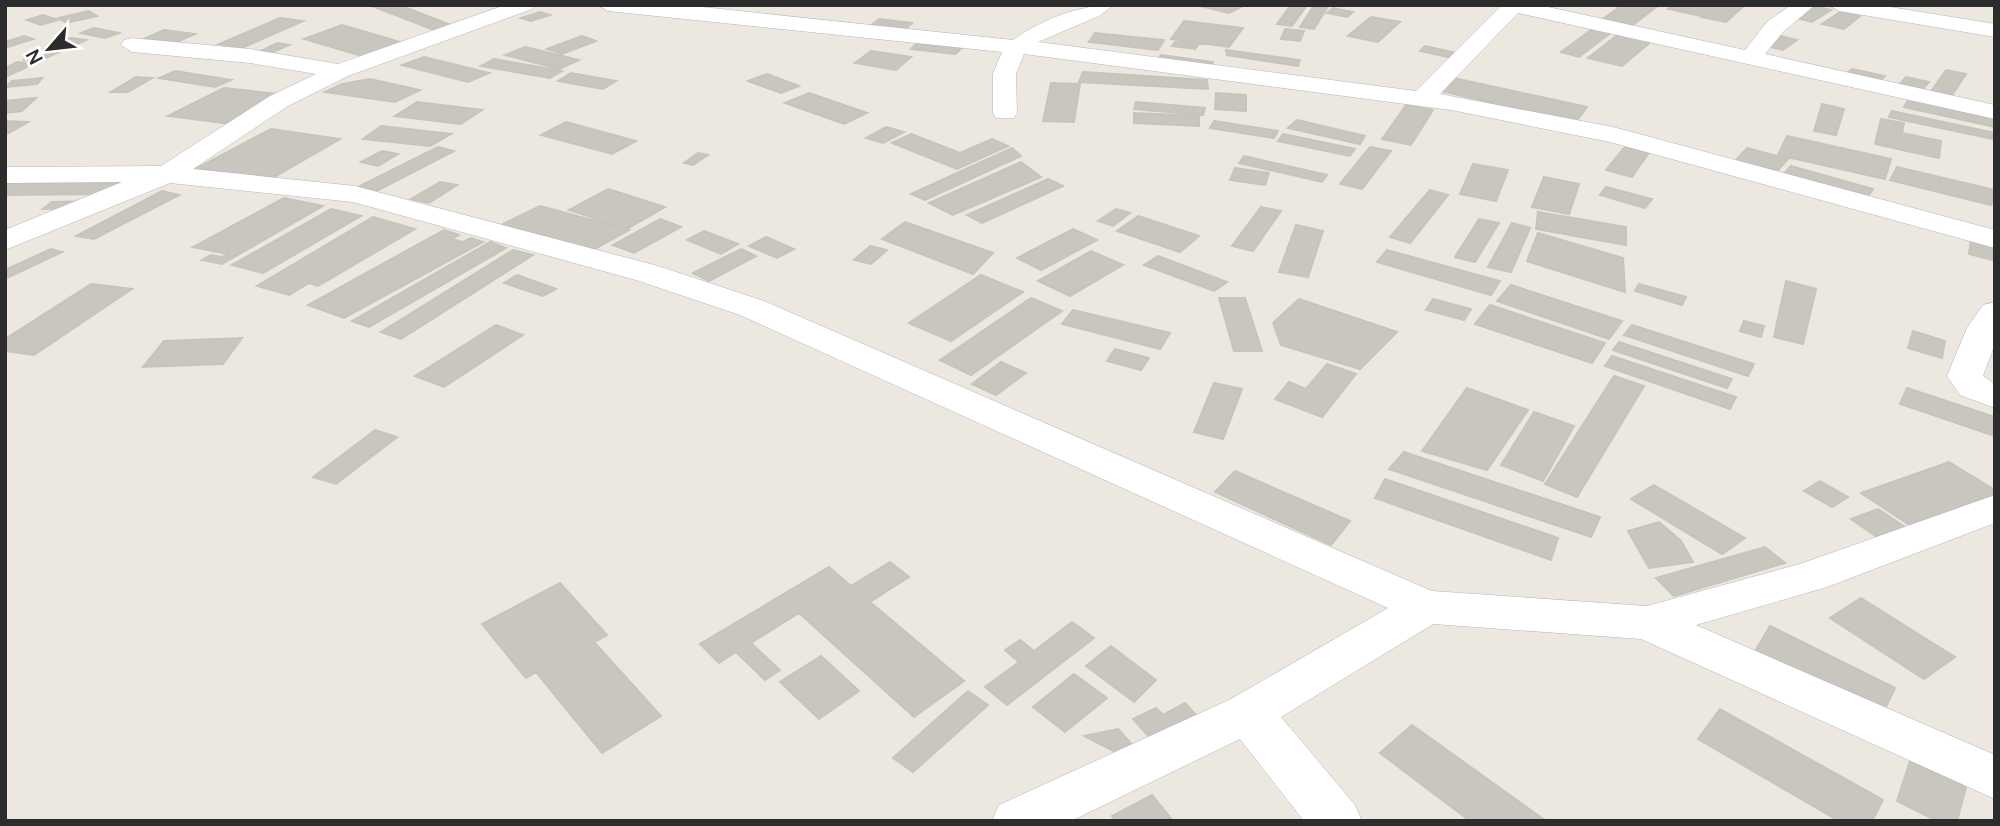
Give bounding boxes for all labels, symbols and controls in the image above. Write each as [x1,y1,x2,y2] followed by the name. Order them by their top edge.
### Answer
[14,14,84,84] north arrow
[19,45,49,69] text: N

